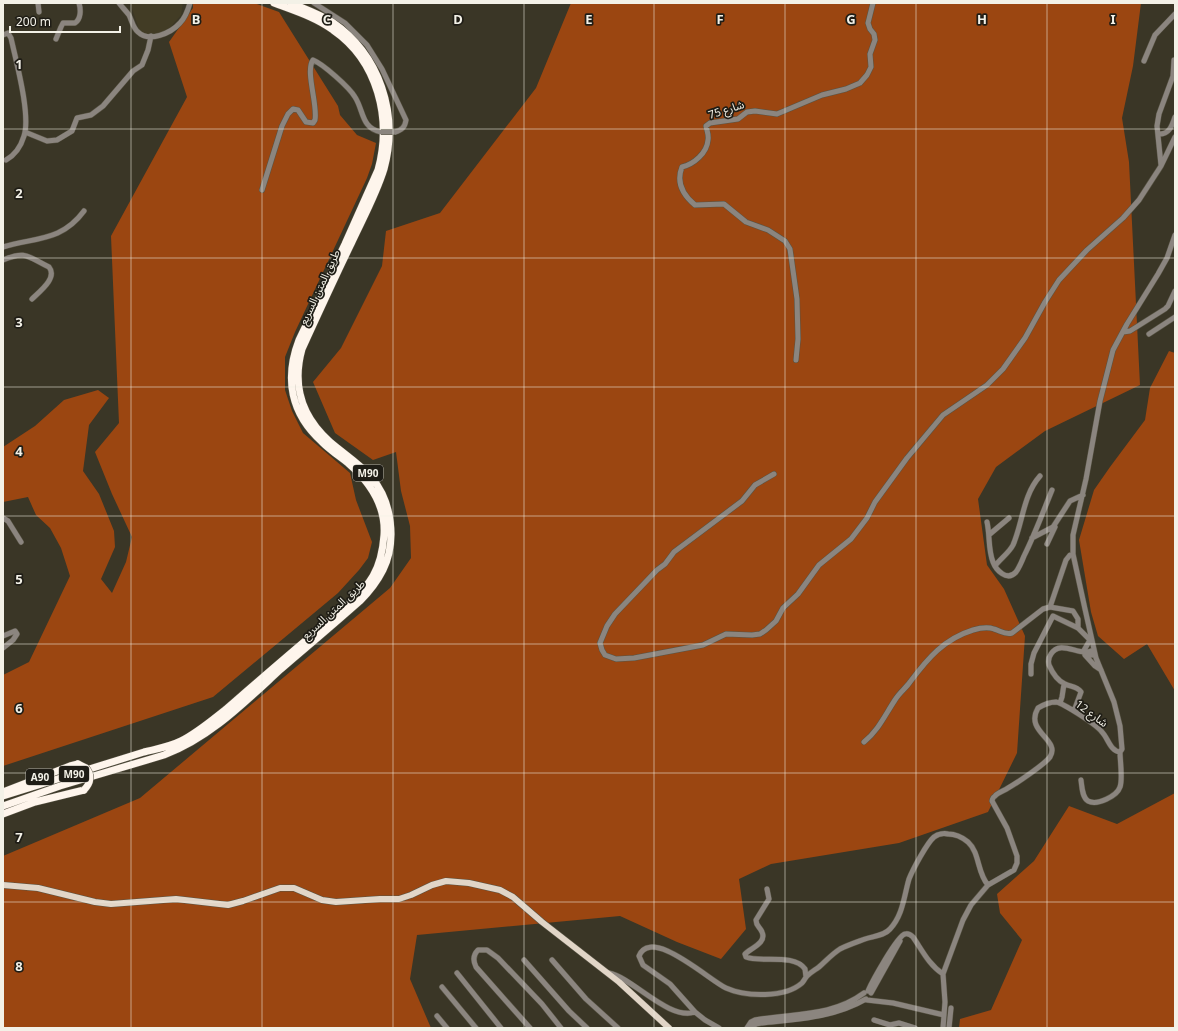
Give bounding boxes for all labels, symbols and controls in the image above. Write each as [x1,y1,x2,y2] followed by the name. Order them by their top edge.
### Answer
[10,8,120,34] scale bar
[192,10,200,28] text: B
[323,10,331,28] text: C
[453,10,463,28] text: D
[585,10,593,28] text: E
[716,10,724,28] text: F
[846,10,856,28] text: G
[977,10,987,28] text: H
[1110,10,1116,28] text: I
[16,13,51,30] text: 200 m
[15,55,23,73] text: 1
[706,96,747,123] street label: شارع 75
[15,184,23,202] text: 2
[295,247,344,327] street label: طريق المتن السريع
[15,313,23,331] text: 3
[15,442,23,460] text: 4
[353,465,383,481] road number: M90
[15,570,23,588] text: 5
[298,576,369,643] street label: طريق المتن السريع
[1072,696,1112,731] street label: شارع 12
[15,699,23,717] text: 6
[59,766,89,782] road number: M90
[26,769,54,785] road number: A90
[15,828,23,846] text: 7
[15,957,23,975] text: 8

